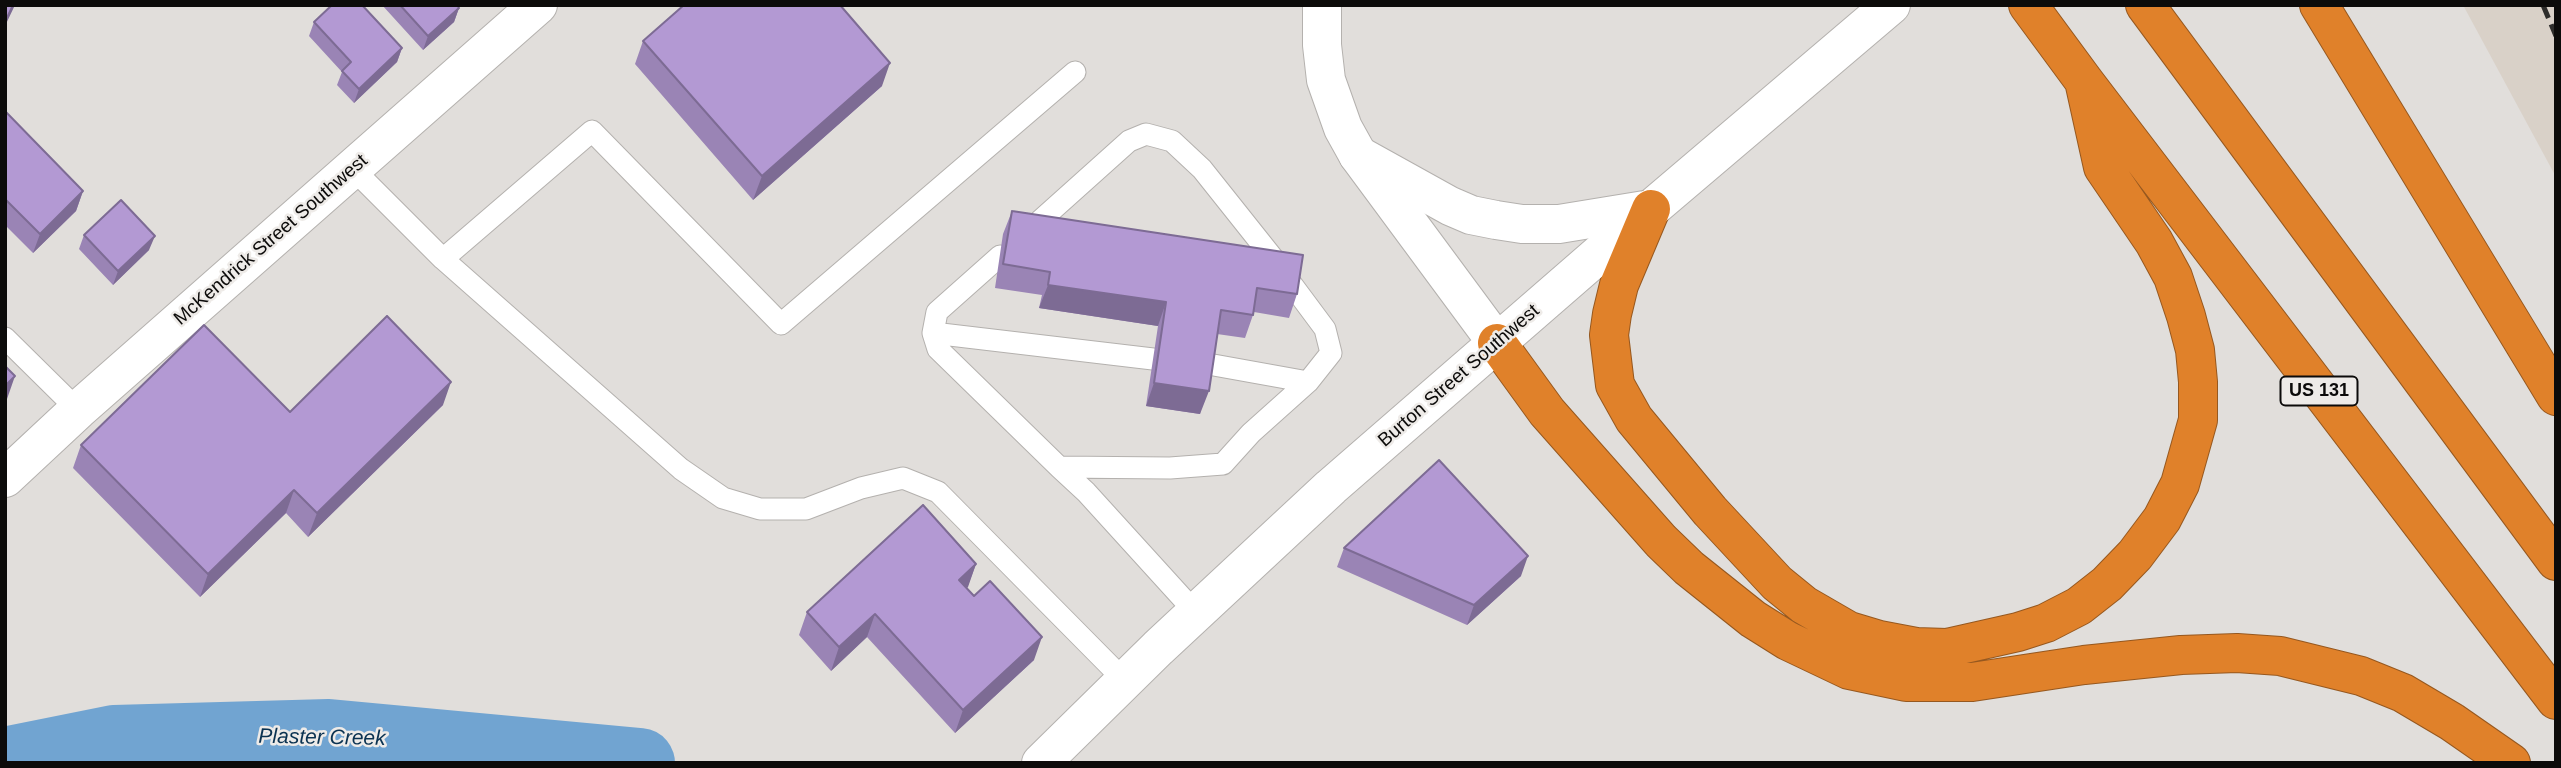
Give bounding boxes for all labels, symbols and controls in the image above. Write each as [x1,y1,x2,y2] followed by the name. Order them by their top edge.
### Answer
[169,150,373,330] street label: McKendrick Street Southwest
[1374,300,1544,452] street label: Burton Street Southwest
[2280,376,2358,405] road number: US 131
[258,724,386,752] water label: Plaster Creek

